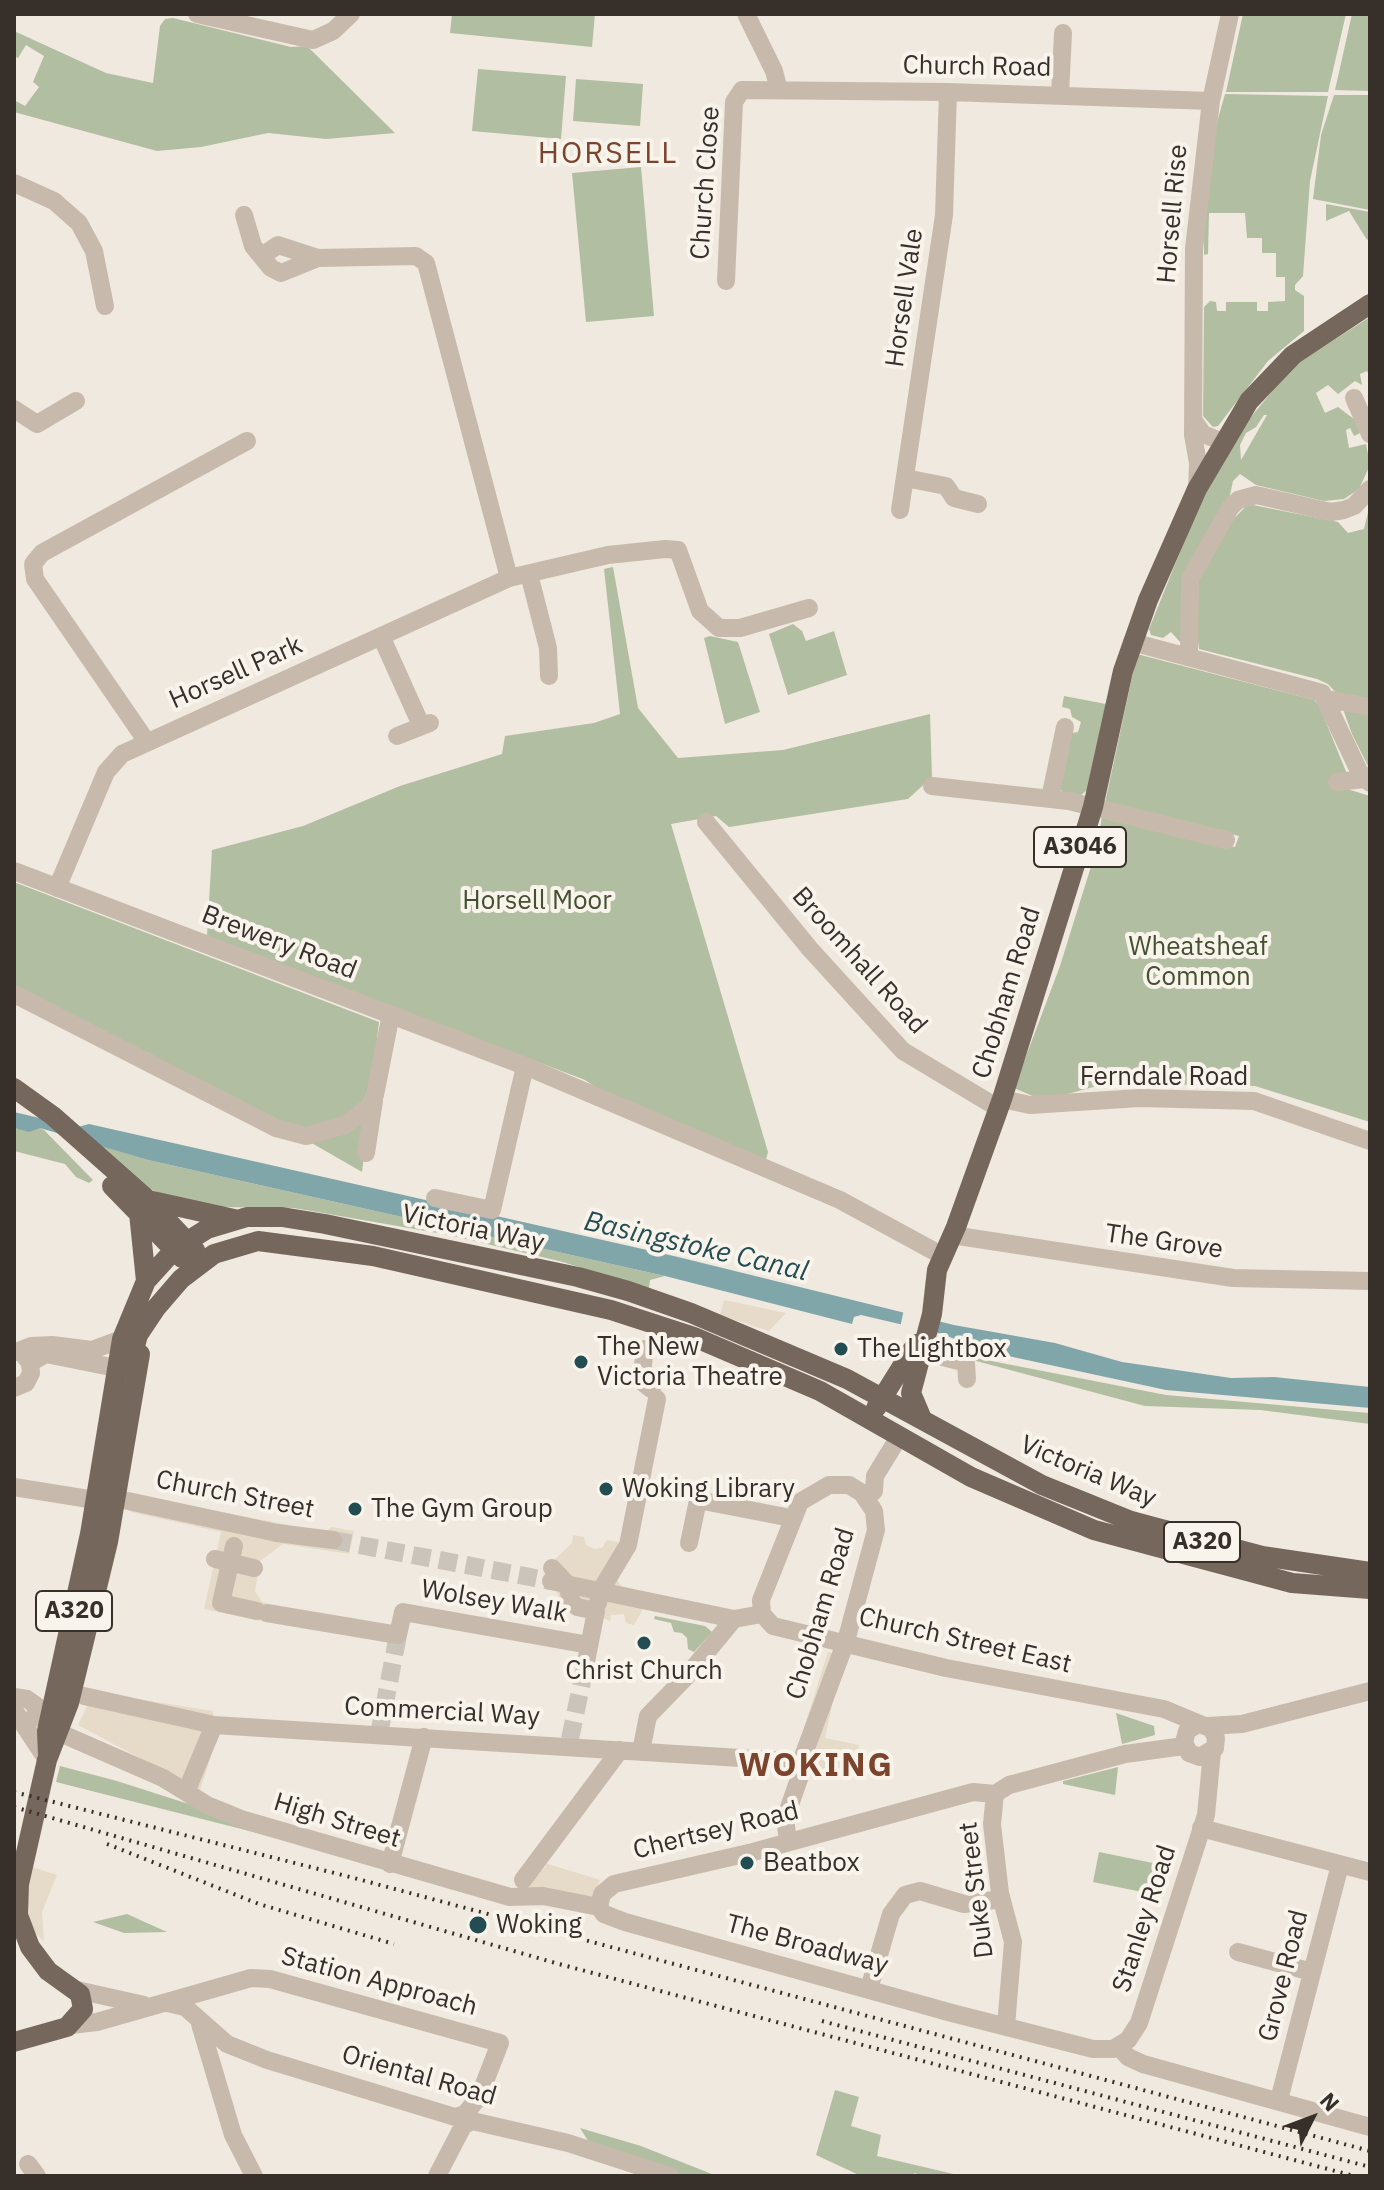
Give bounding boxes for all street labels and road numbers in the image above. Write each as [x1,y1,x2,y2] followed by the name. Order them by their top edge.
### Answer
[902,50,1052,84] street label: Church Road
[685,105,727,261] street label: Church Close
[1151,143,1195,285] street label: Horsell Rise
[880,227,930,369] street label: Horsell Vale
[165,630,307,716] street label: Horsell Park
[1034,827,1126,867] road number: A3046
[785,881,933,1041] street label: Broomhall Road
[197,899,361,987] street label: Brewery Road
[966,903,1048,1083] street label: Chobham Road
[1080,1061,1248,1093] street label: Ferndale Road
[399,1199,547,1259] street label: Victoria Way
[1103,1218,1225,1266] street label: The Grove
[1015,1429,1161,1515] street label: Victoria Way
[153,1464,317,1526] street label: Church Street
[1164,1522,1240,1562] road number: A320
[780,1524,862,1704] street label: Chobham Road
[418,1574,570,1630] street label: Wolsey Walk
[36,1591,112,1631] road number: A320
[856,1601,1074,1681] street label: Church Street East
[343,1691,541,1733] street label: Commercial Way
[270,1787,404,1855] street label: High Street
[630,1795,802,1867] street label: Chertsey Road
[953,1820,1001,1960] street label: Duke Street
[1107,1841,1183,1997] street label: Stanley Road
[1253,1907,1315,2045] street label: Grove Road
[723,1908,891,1982] street label: The Broadway
[278,1941,480,2023] street label: Station Approach
[338,2039,500,2113] street label: Oriental Road

